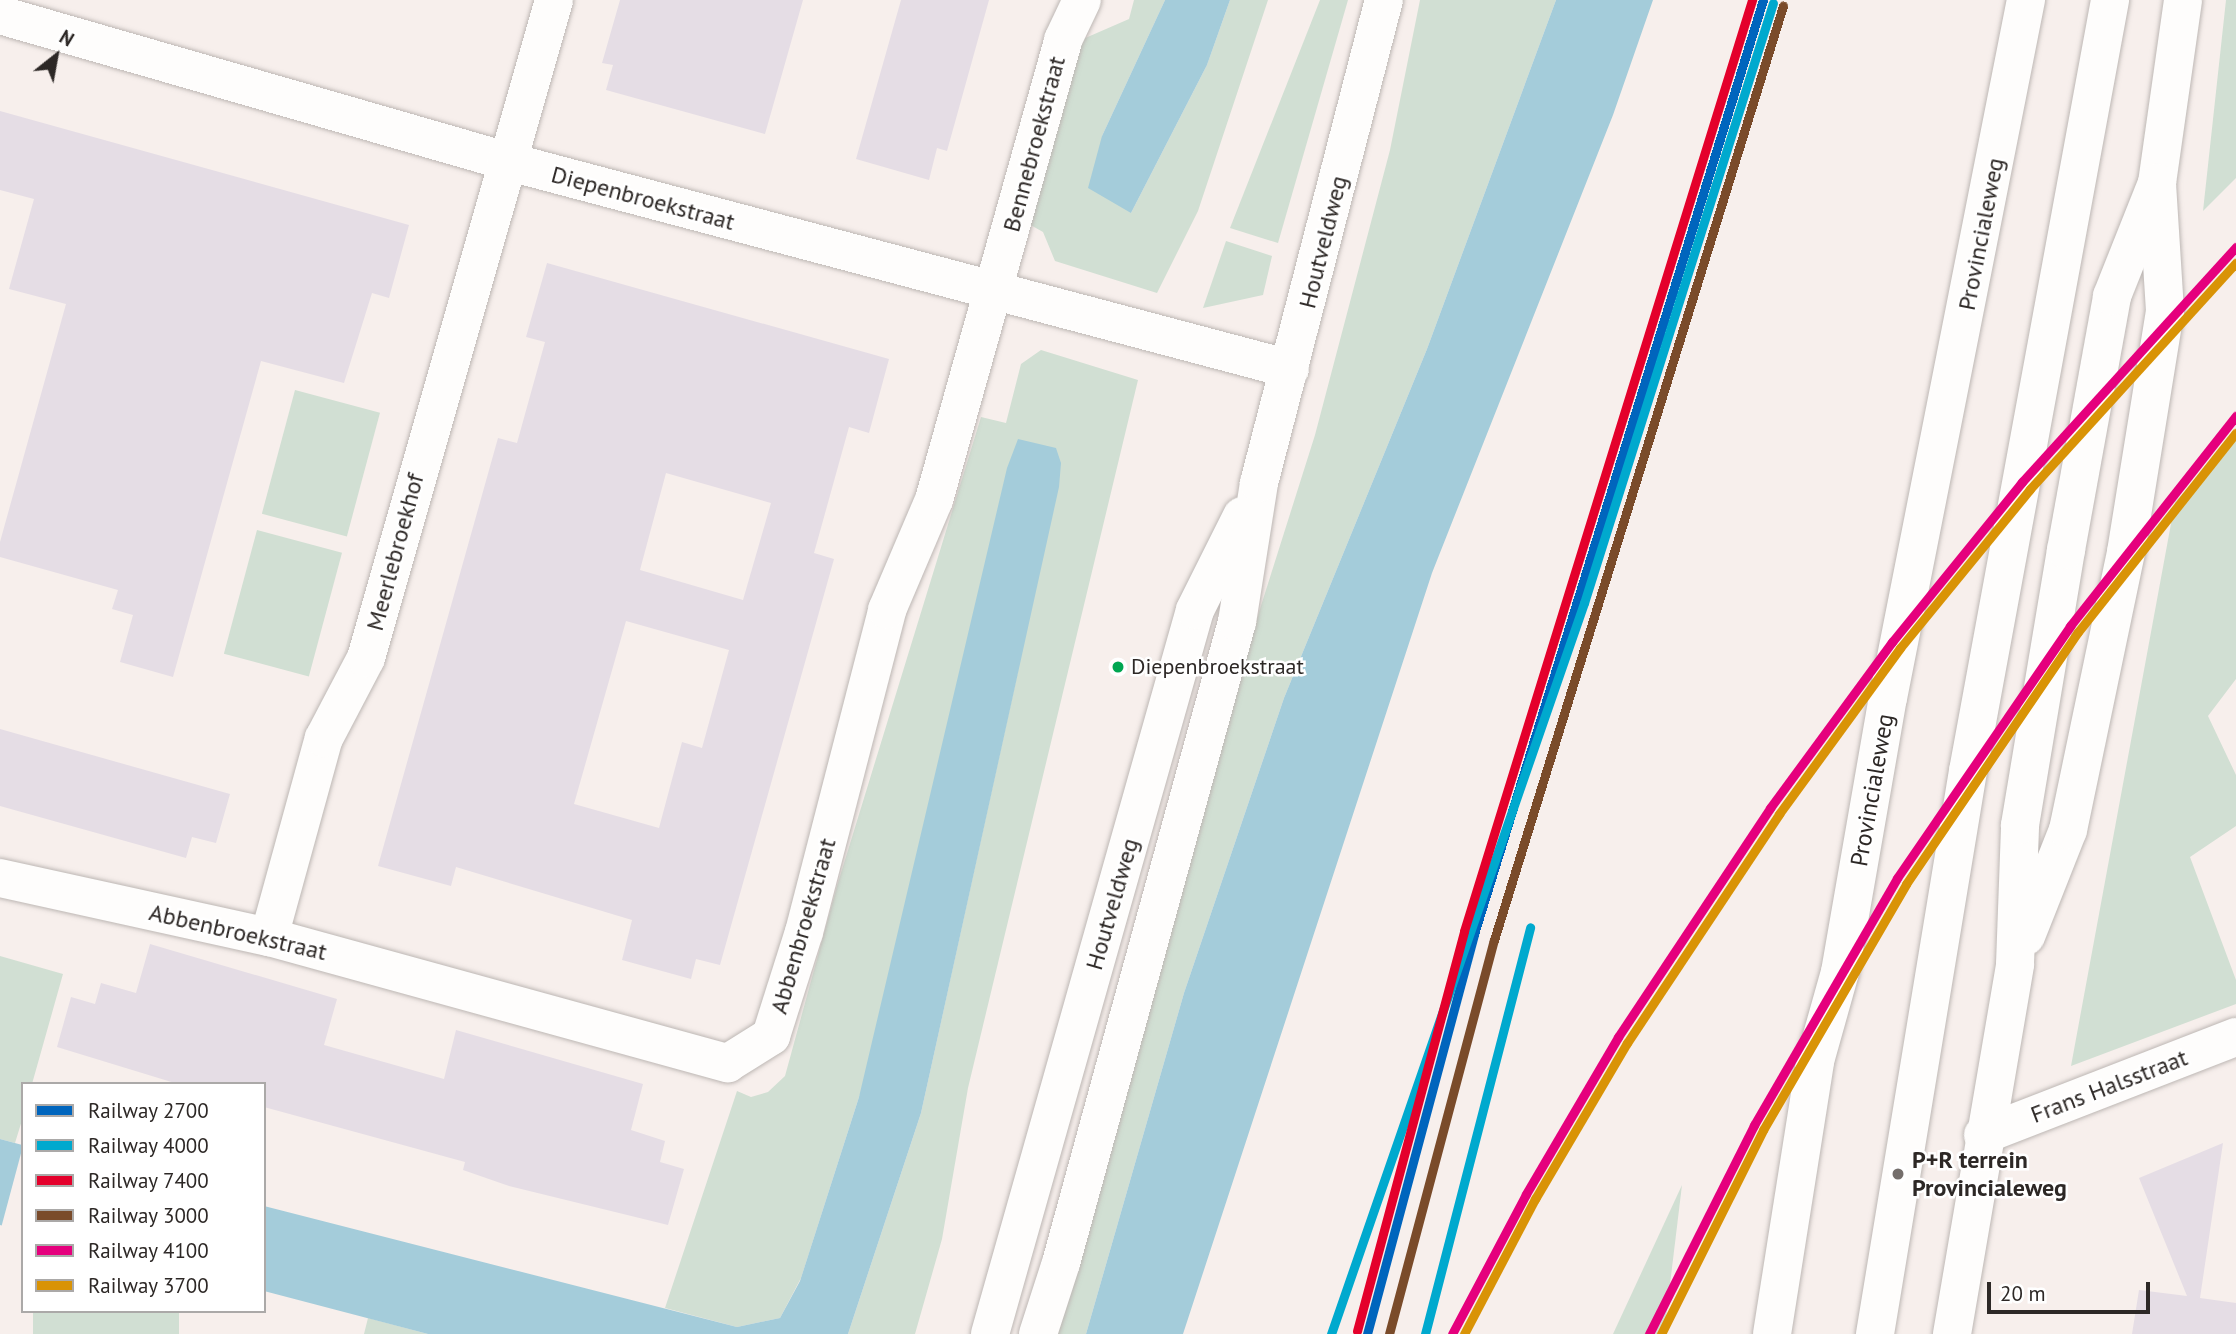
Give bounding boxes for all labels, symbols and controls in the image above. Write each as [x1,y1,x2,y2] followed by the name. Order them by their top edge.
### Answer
[21,21,91,91] north arrow
[55,24,78,51] text: N
[997,53,1071,235] street label: Bennebroekstraat
[1952,155,2010,313] street label: Provincialeweg
[548,160,738,236] street label: Diepenbroekstraat
[1293,173,1353,311] street label: Houtveldweg
[360,470,430,634] street label: Meerlebroekhof
[1131,654,1304,680] place label: Diepenbroekstraat
[1111,660,1125,674] marker: Diepenbroekstraat
[1844,711,1900,869] street label: Provincialeweg
[764,835,842,1017] street label: Abbenbroekstraat
[1079,835,1145,973] street label: Houtveldweg
[146,898,330,966] street label: Abbenbroekstraat
[2027,1043,2191,1129] street label: Frans Halsstraat
[21,1082,266,1313] legend
[88,1097,209,1124] text: Railway 2700
[88,1132,209,1159] text: Railway 4000
[1912,1146,2067,1202] place label: P+R terrein Provincialeweg
[1890,1166,1906,1182] marker: P+R terrein Provincialeweg
[88,1167,209,1194] text: Railway 7400
[88,1202,209,1229] text: Railway 3000
[88,1237,209,1264] text: Railway 4100
[1991,1268,2154,1312] scale bar
[88,1272,209,1299] text: Railway 3700
[2000,1280,2046,1307] text: 20 m

